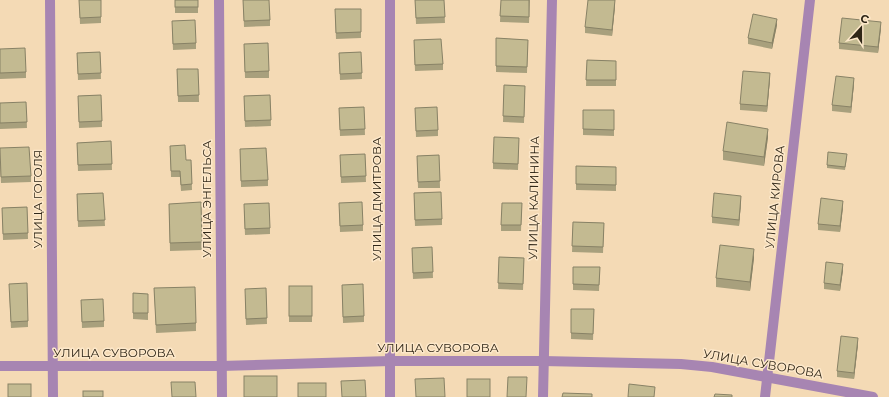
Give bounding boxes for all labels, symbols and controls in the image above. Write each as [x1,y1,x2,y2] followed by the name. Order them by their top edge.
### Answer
[841,8,881,48] north arrow
[858,11,871,27] text: С
[525,136,542,260] street label: УЛИЦА КАЛИНИНА
[369,137,384,261] street label: УЛИЦА ДМИТРОВА
[199,140,214,258] street label: УЛИЦА ЭНГЕЛЬСА
[762,144,787,249] street label: УЛИЦА КИРОВА
[30,150,45,248] street label: УЛИЦА ГОГОЛЯ
[377,340,499,355] street label: УЛИЦА СУВОРОВА
[53,345,175,360] street label: УЛИЦА СУВОРОВА
[702,346,824,381] street label: УЛИЦА СУВОРОВА

